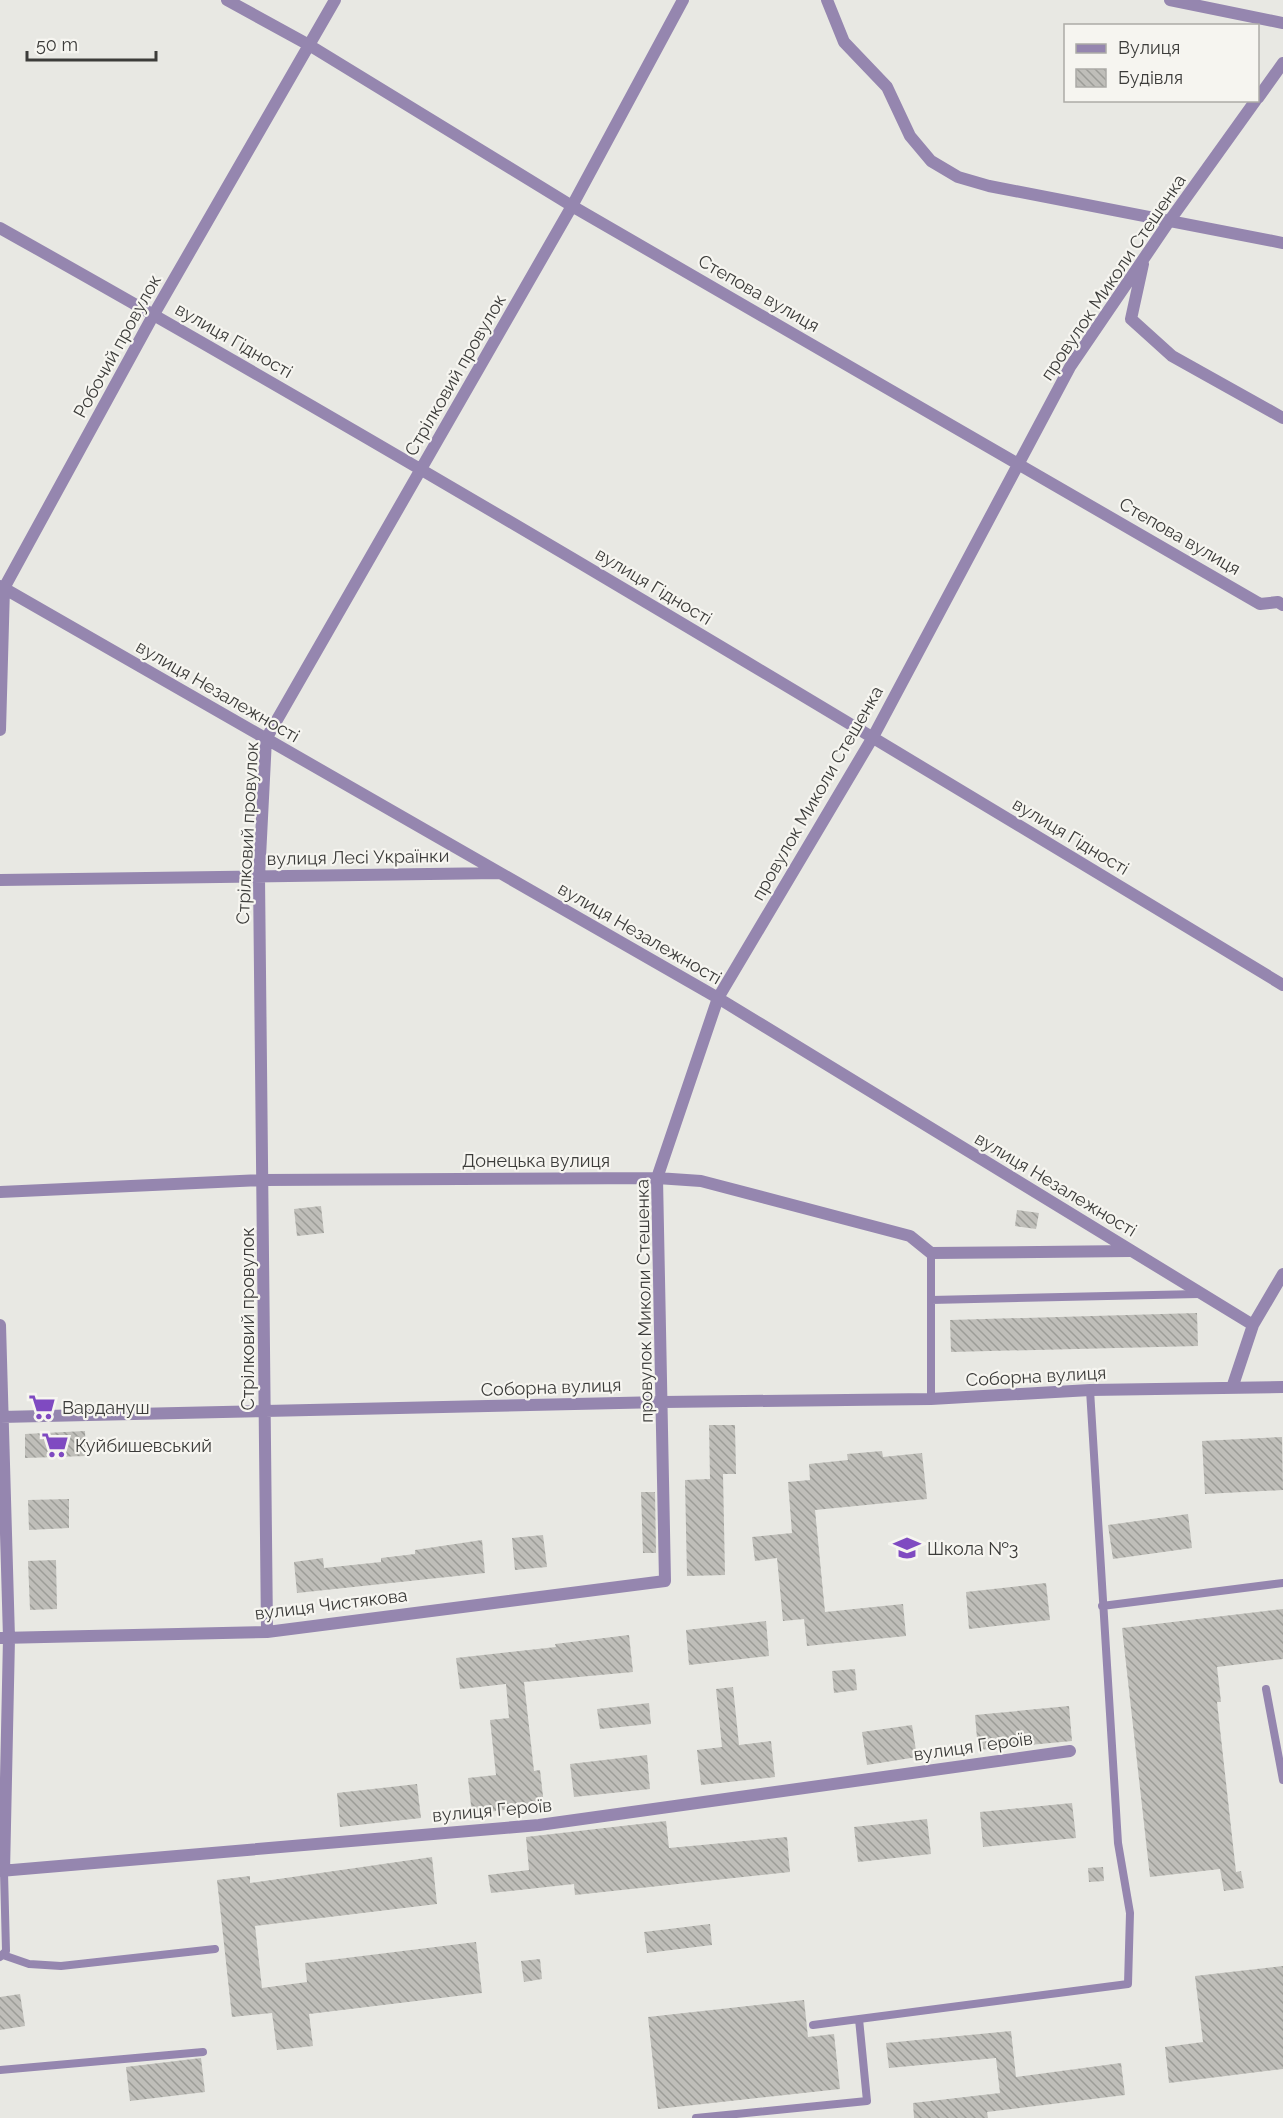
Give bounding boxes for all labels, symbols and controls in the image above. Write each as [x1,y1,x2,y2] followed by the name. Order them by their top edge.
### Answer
[27,24,156,62] scale bar
[1064,24,1259,102] legend
[36,34,78,55] text: 50 m
[1118,37,1180,58] text: Вулиця
[1118,67,1183,88] text: Будівля
[1036,170,1190,384] street label: провулок Миколи Стешенка
[695,250,823,336] street label: Степова вулиця
[69,271,165,421] street label: Робочий провулок
[400,290,510,460] street label: Стрілковий провулок
[172,298,296,382] street label: вулиця Гідності
[1116,493,1244,579] street label: Степова вулиця
[592,543,716,629] street label: вулиця Гідності
[133,636,303,746] street label: вулиця Незалежності
[747,682,887,904] street label: провулок Миколи Стешенка
[232,741,262,925] street label: Стрілковий провулок
[1009,793,1133,879] street label: вулиця Гідності
[267,845,449,869] street label: вулиця Лесі Українки
[555,878,725,988] street label: вулиця Незалежності
[971,1127,1141,1241] street label: вулиця Незалежності
[462,1150,610,1171] street label: Донецька вулиця
[631,1179,657,1423] street label: провулок Миколи Стешенка
[237,1227,258,1411] street label: Стрілковий провулок
[965,1362,1107,1390] street label: Соборна вулиця
[480,1374,622,1400] street label: Соборна вулиця
[27,1392,57,1422] supermarket icon: Вардануш
[62,1397,150,1418] place label: Вардануш
[40,1430,70,1460] supermarket icon: Куйбишевський
[75,1435,212,1456] place label: Куйбишевський
[892,1533,922,1563] school or university icon: Школа №3
[927,1538,1018,1559] place label: Школа №3
[253,1584,409,1624] street label: вулиця Чистякова
[912,1727,1034,1765] street label: вулиця Героїв
[431,1794,553,1826] street label: вулиця Героїв

